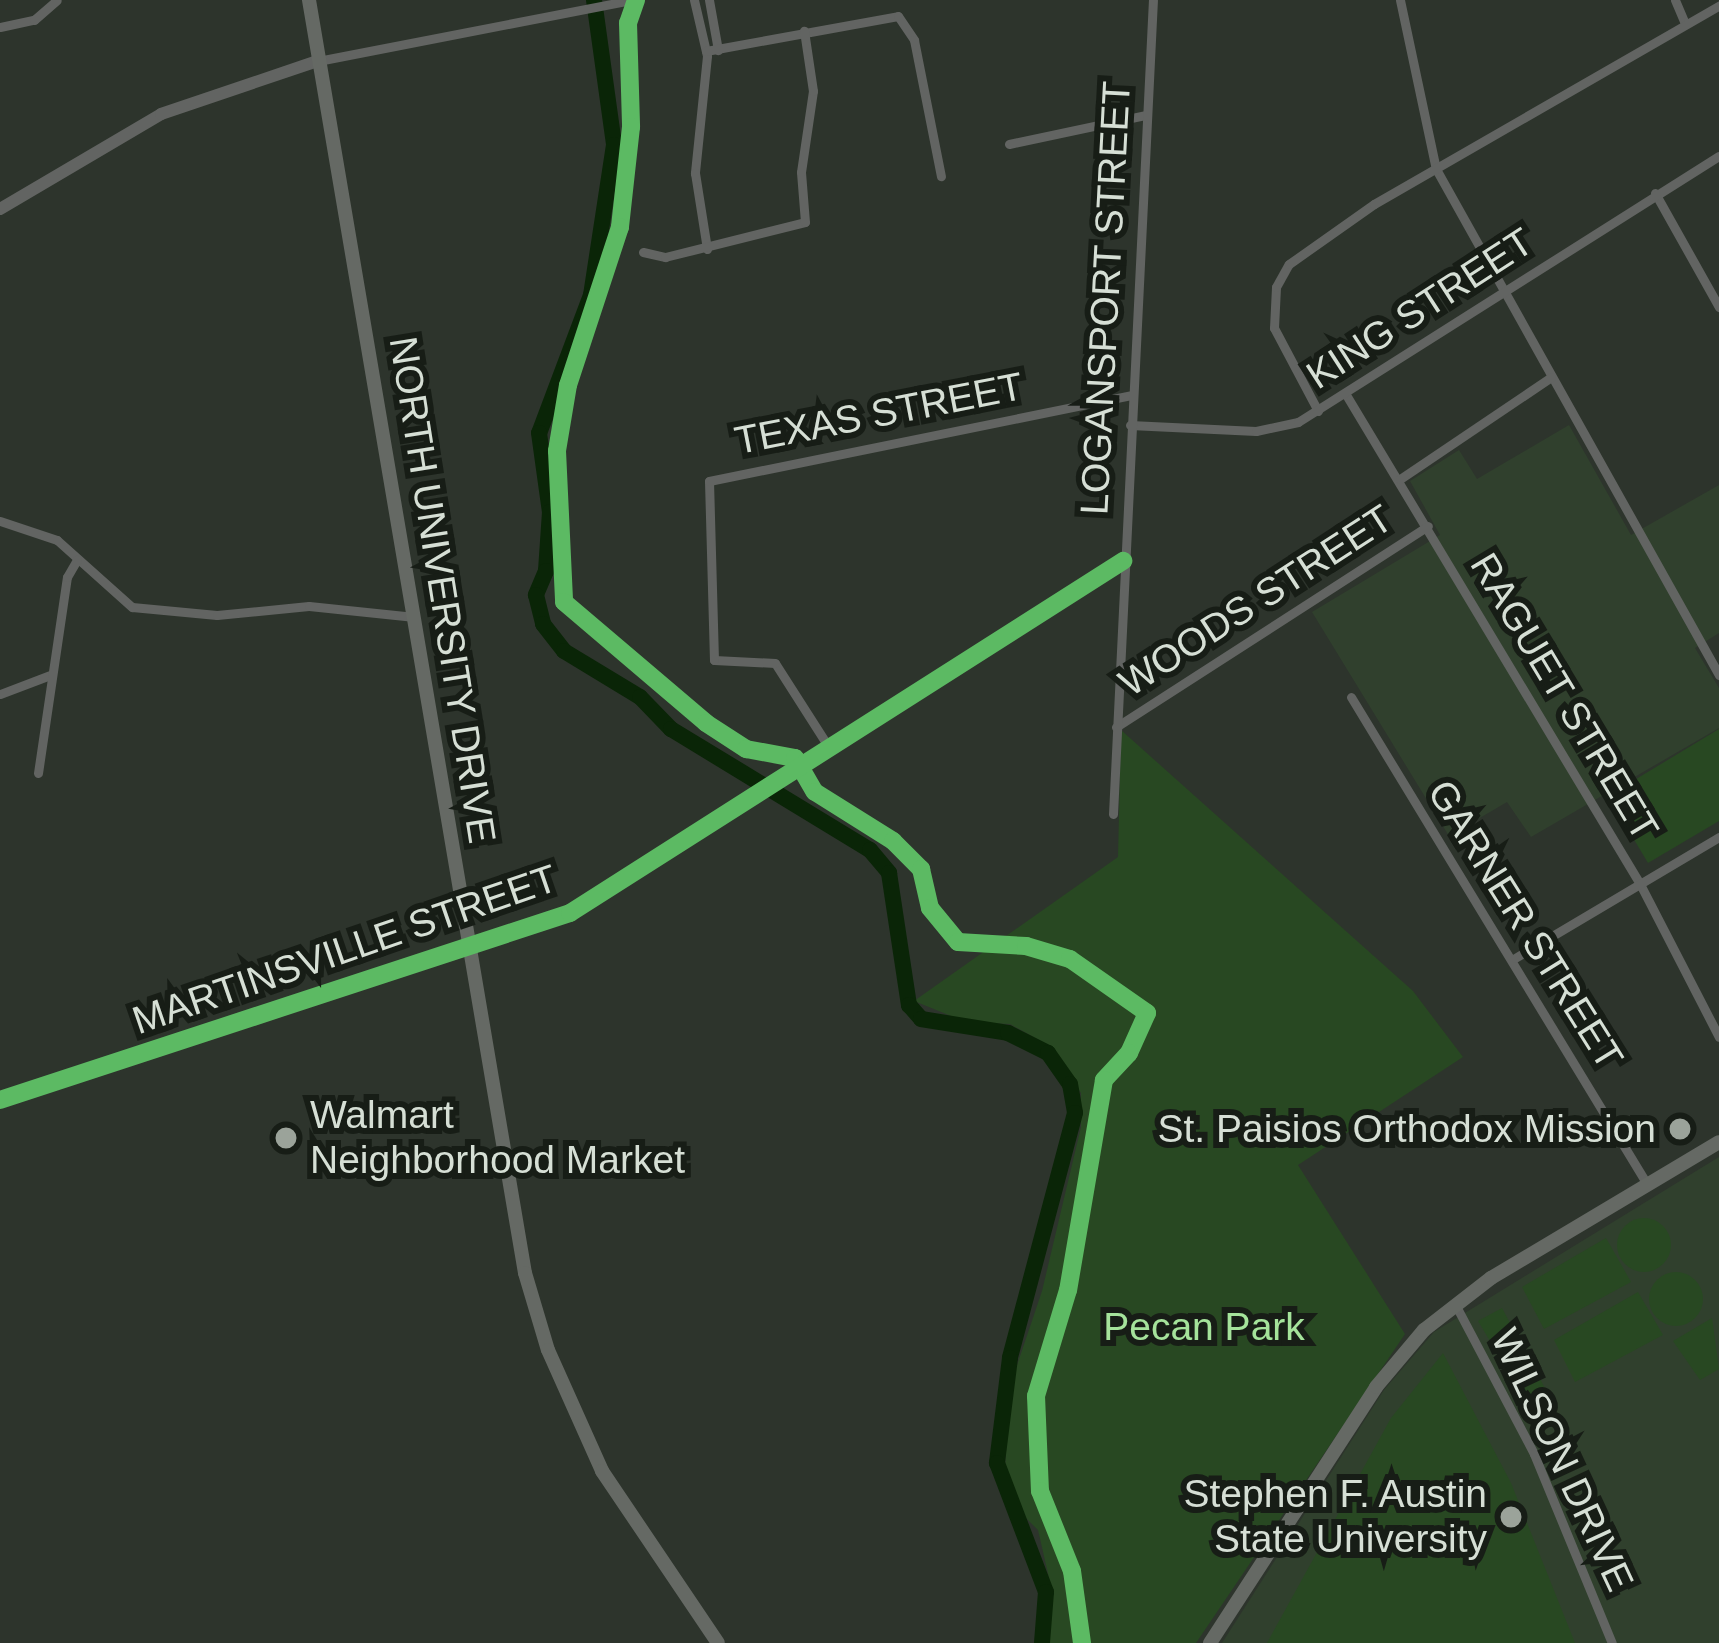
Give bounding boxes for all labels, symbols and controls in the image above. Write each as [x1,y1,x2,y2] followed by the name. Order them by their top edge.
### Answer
[1071,80,1141,516] street label: LOGANSPORT STREET
[1298,219,1542,399] street label: KING STREET
[379,333,505,847] street label: NORTH UNIVERSITY DRIVE
[731,363,1027,465] street label: TEXAS STREET
[1111,495,1401,707] street label: WOODS STREET
[1460,545,1668,849] street label: RAGUET STREET
[1417,772,1633,1078] street label: GARNER STREET
[127,855,563,1045] street label: MARTINSVILLE STREET
[310,1093,685,1184] place label: Walmart Neighborhood Market
[1157,1106,1656,1152] place label: St. Paisios Orthodox Mission
[1667,1116,1693,1142] marker: St. Paisios Orthodox Mission
[273,1125,299,1151] marker: Walmart Neighborhood Market
[1103,1304,1305,1350] park label: Pecan Park
[1481,1321,1643,1599] street label: WILSON DRIVE
[1181,1472,1487,1563] place label: Stephen F. Austin State University
[1498,1504,1524,1530] marker: Stephen F. Austin State University

